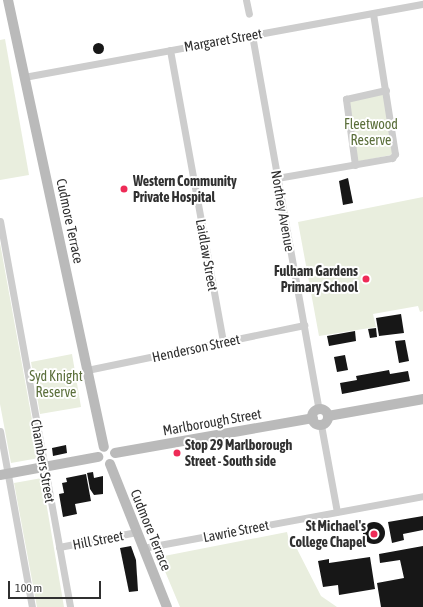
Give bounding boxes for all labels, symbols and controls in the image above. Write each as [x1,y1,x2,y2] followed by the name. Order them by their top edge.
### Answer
[183,25,263,55] street label: Margaret Street
[344,116,398,148] park label: Fleetwood Reserve
[268,169,298,253] street label: Northey Avenue
[133,173,237,206] place label: Western Community Private Hospital
[53,177,87,265] street label: Cudmore Terrace
[118,183,130,195] marker: Western Community Private Hospital
[192,218,222,292] street label: Laidlaw Street
[274,263,358,296] place label: Fulham Gardens Primary School
[361,274,371,284] marker: Fulham Gardens Primary School
[151,330,241,366] street label: Henderson Street
[29,368,83,400] park label: Syd Knight Reserve
[161,405,263,439] street label: Marlborough Street
[27,418,59,504] street label: Chambers Street
[185,437,292,470] place label: Stop 29 Marlborough Street - South side
[172,448,182,458] marker: Stop 29 Marlborough Street - South side
[127,487,175,573] street label: Cudmore Terrace
[202,516,270,546] street label: Lawrie Street
[289,518,366,550] place label: St Michael's College Chapel
[71,527,125,553] street label: Hill Street
[369,529,379,539] marker: St Michael's College Chapel
[10,573,103,599] scale bar
[15,581,42,595] text: 100 m

